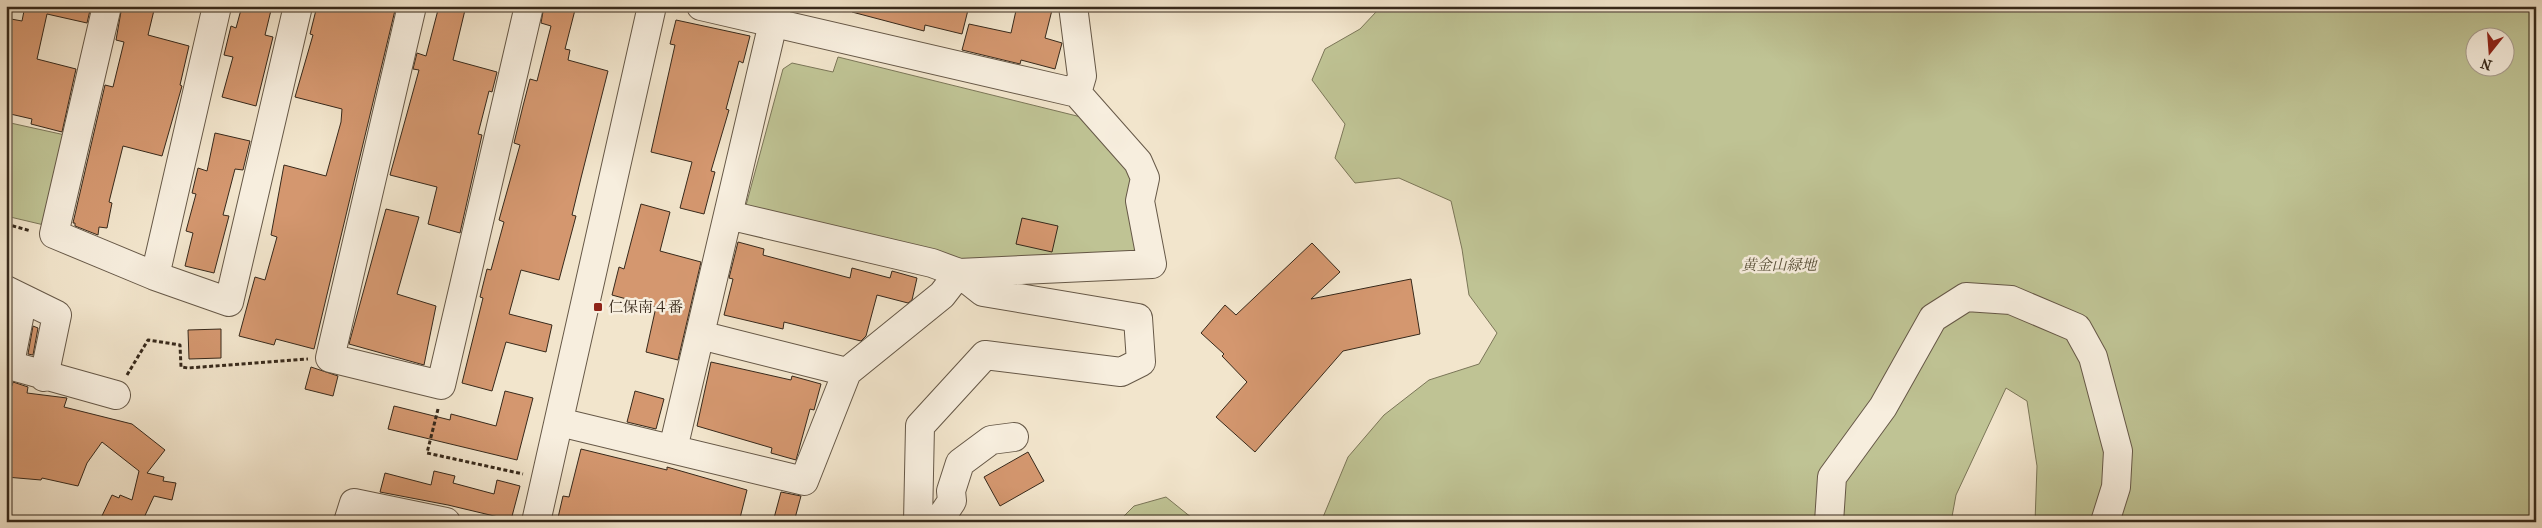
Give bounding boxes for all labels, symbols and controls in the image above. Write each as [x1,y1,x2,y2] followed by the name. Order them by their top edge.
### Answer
[2464,28,2514,78] north arrow
[2478,54,2494,74] text: N
[1741,256,1818,274] park label: 黄金山緑地
[608,298,683,316] place label: 仁保南４番
[592,301,604,313] marker: 仁保南４番

